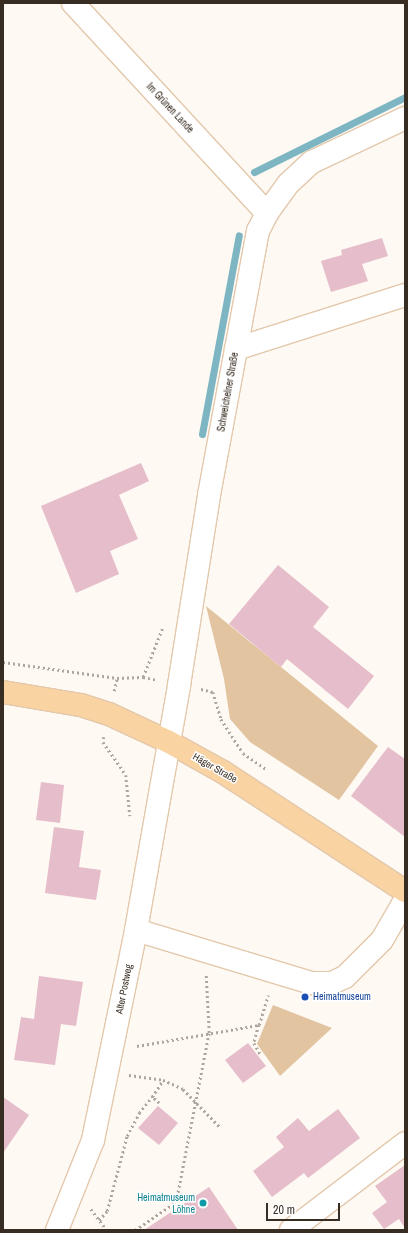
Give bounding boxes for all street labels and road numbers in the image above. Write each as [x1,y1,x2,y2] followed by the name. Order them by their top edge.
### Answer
[144,81,196,135] street label: Im Grünen Lande
[215,351,241,433] street label: Schweichelner Straße
[191,750,239,786] street label: Häger Straße
[113,963,135,1015] street label: Alter Postweg

